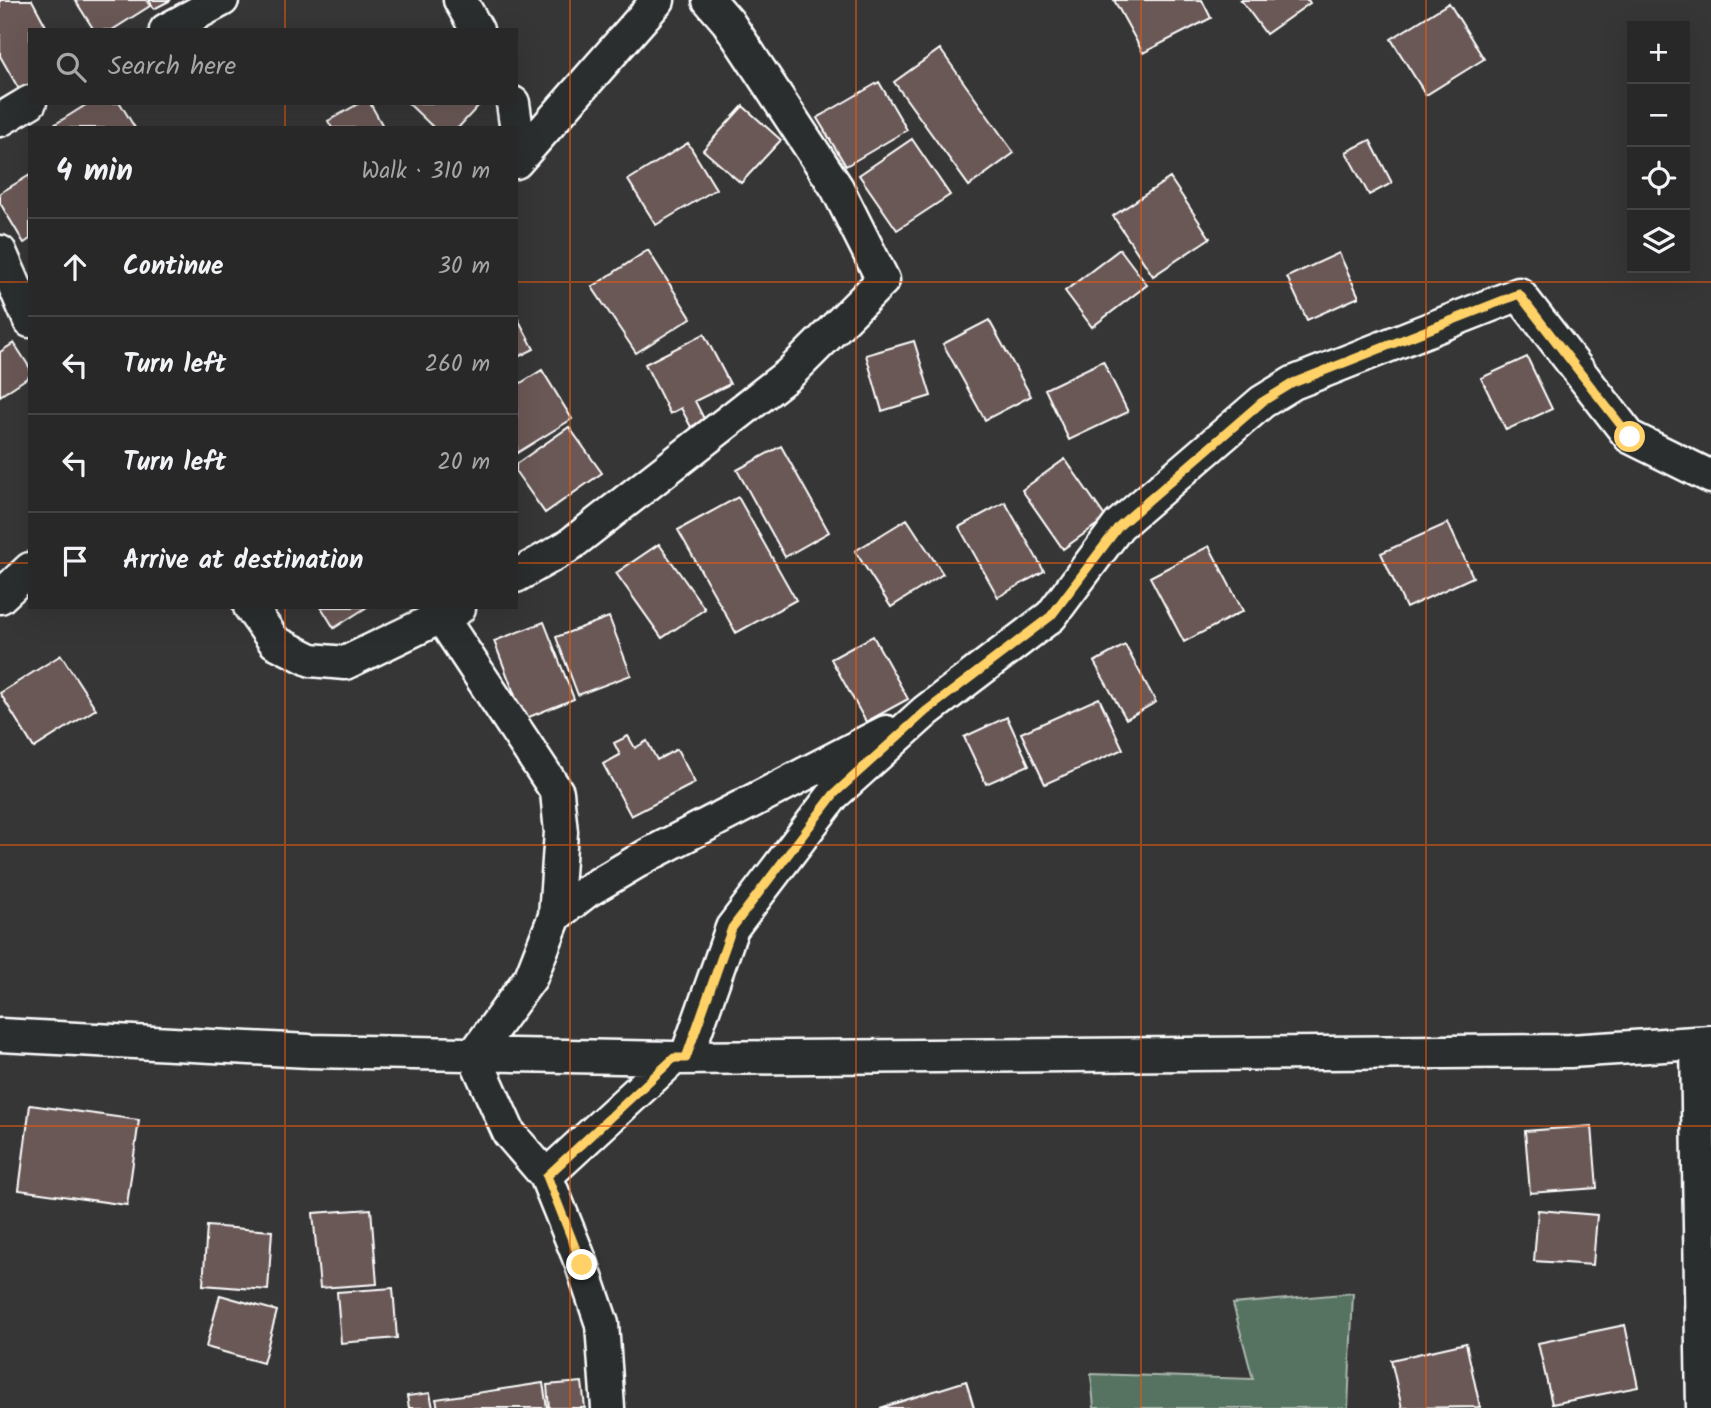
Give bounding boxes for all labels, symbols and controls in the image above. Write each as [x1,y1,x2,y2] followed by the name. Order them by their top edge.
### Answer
[1627,21,1690,273] map controls
[1627,21,1690,84] button: +
[28,28,518,105] search box
[108,46,236,88] text: Search here
[52,48,90,86] icon: search
[1627,84,1690,147] button: −
[1627,147,1690,210] button: locate
[56,148,133,196] text: 4 min
[362,154,490,190] text: Walk · 310 m
[1627,210,1690,273] button: layers
[123,246,224,288] text: Continue
[56,248,94,286] icon: ahead
[438,249,490,285] text: 30 m
[123,344,226,386] text: Turn left
[56,346,94,384] icon: left
[425,347,490,383] text: 260 m
[1614,421,1645,452] route start
[123,442,226,484] text: Turn left
[56,444,94,482] icon: left
[438,445,490,481] text: 20 m
[123,540,363,582] text: Arrive at destination
[56,542,94,580] icon: arrive
[566,1249,597,1280] route end

